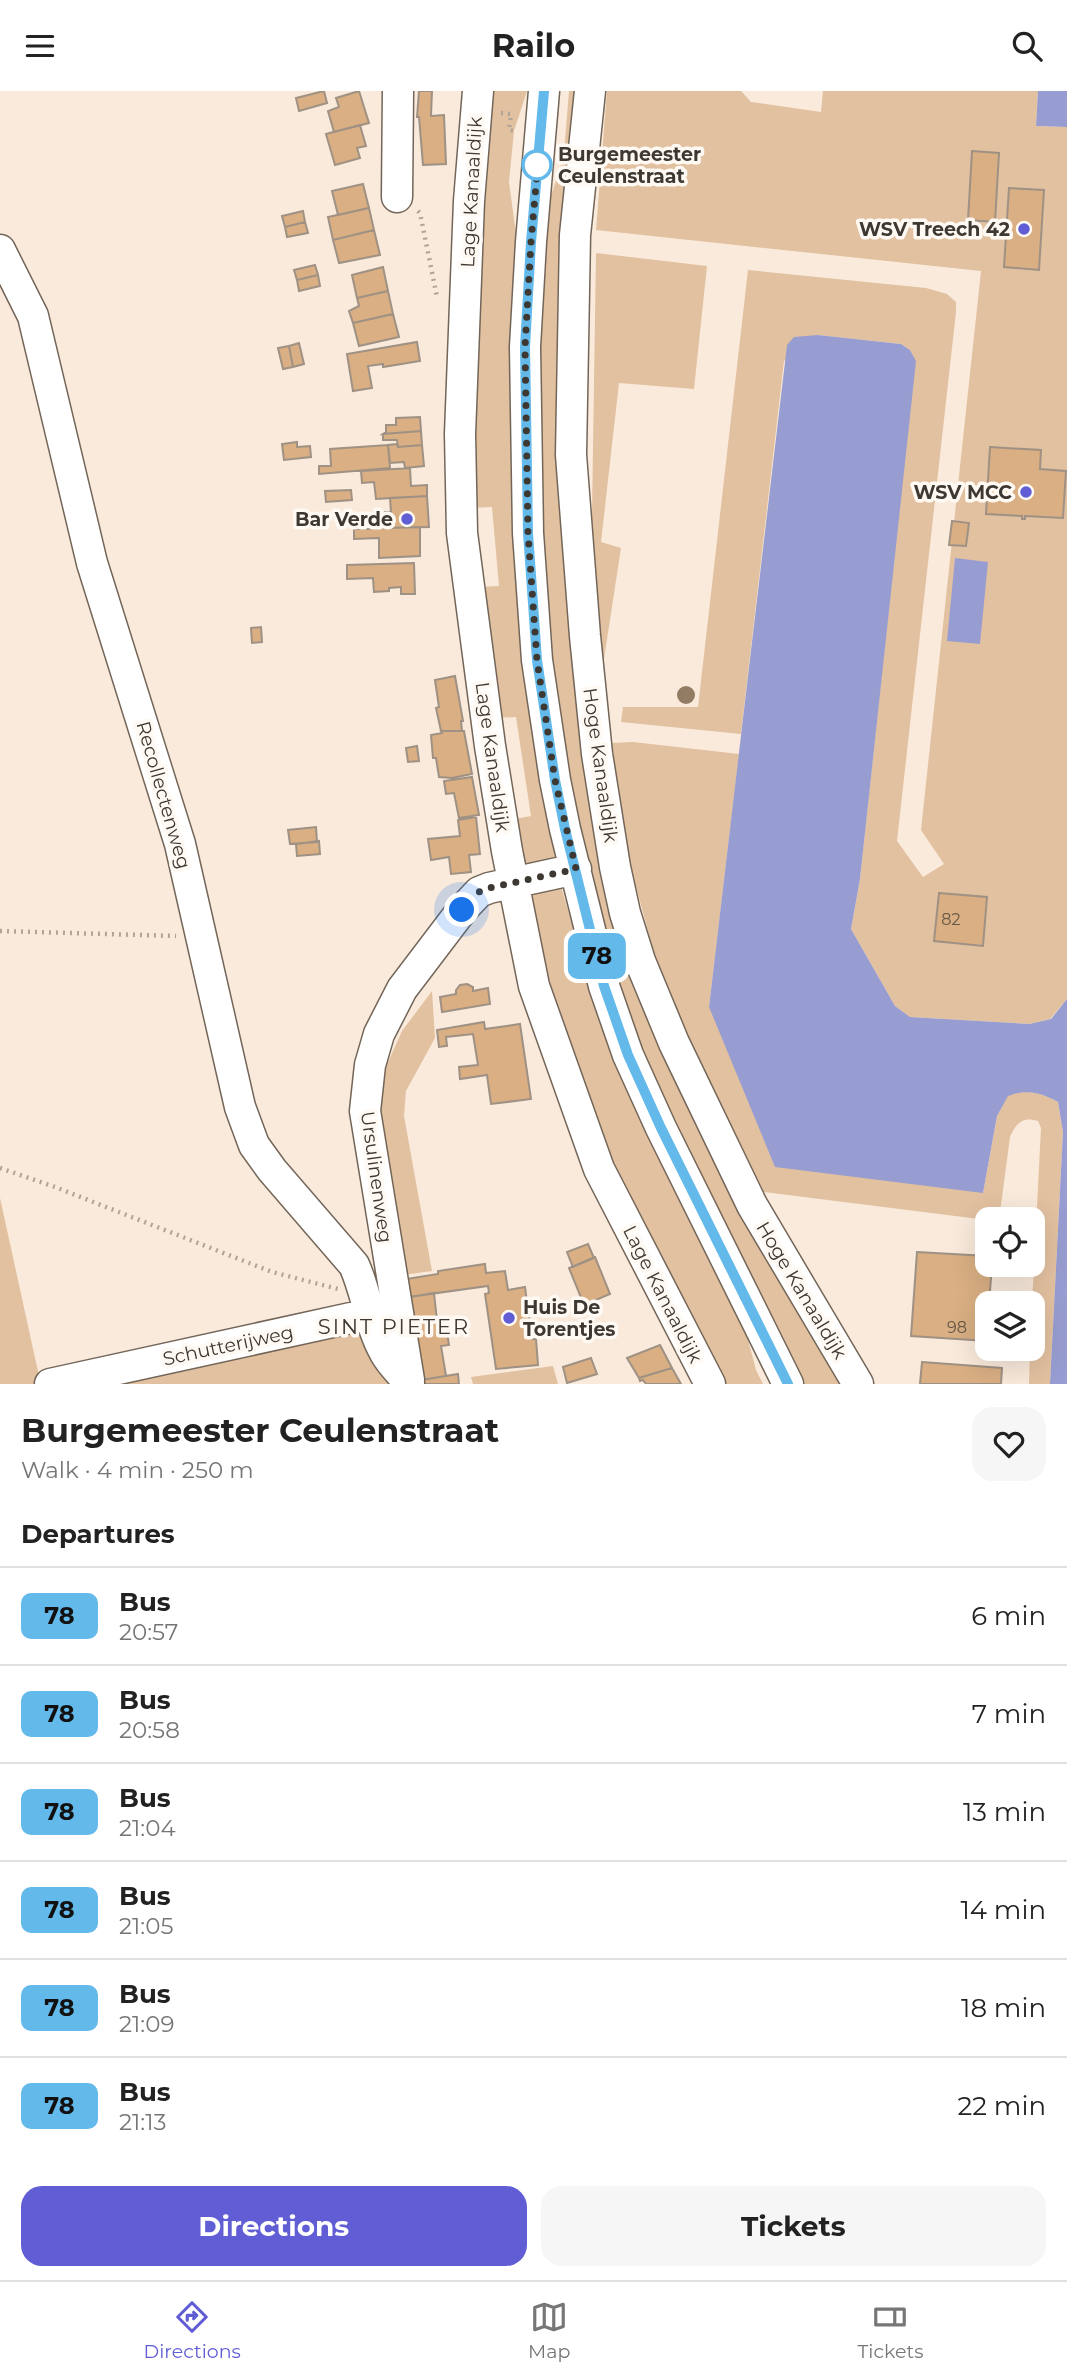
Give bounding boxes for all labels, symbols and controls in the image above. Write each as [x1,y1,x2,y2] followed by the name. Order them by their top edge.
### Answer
[492,26,575,65] text: Railo
[21,27,59,65] icon: menu
[1008,27,1046,65] icon: search
[456,115,487,268] street label: Lage Kanaaldijk
[558,143,701,188] place label: Burgemeester Ceulenstraat
[522,150,552,180] marker: Burgemeester Ceulenstraat
[859,218,1010,241] place label: WSV Treech 42
[1016,221,1032,237] marker: WSV Treech 42
[913,481,1012,504] place label: WSV MCC
[1018,484,1034,500] marker: WSV MCC
[295,508,393,531] place label: Bar Verde
[399,511,415,527] marker: Bar Verde
[471,681,515,834] street label: Lage Kanaaldijk
[578,686,623,845] street label: Hoge Kanaaldijk
[131,719,196,872] street label: Recollectenweg
[444,892,479,927] your location
[941,910,961,929] house number: 82
[566,933,628,979] line badge: 78
[582,941,612,970] text: 78
[356,1110,397,1244] street label: Ursulinenweg
[975,1207,1045,1361] map controls
[975,1207,1045,1277] button: locate
[751,1217,852,1364] street label: Hoge Kanaaldijk
[618,1222,707,1367] street label: Lage Kanaaldijk
[975,1291,1045,1361] button: layers
[523,1296,615,1341] place label: Huis De Torentjes
[501,1310,517,1326] marker: Huis De Torentjes
[318,1314,470,1339] district label: SINT PIETER
[947,1318,967,1337] house number: 98
[161,1320,295,1371] street label: Schutterijweg
[972,1407,1046,1481] button: heart
[21,1410,499,1450] text: Burgemeester Ceulenstraat
[21,1456,254,1484] text: Walk · 4 min · 250 m
[21,1518,175,1550] text: Departures
[119,1586,171,1618] text: Bus
[971,1600,1046,1632] text: 6 min
[44,1601,75,1630] text: 78
[119,1618,178,1646] text: 20:57
[119,1684,171,1716] text: Bus
[972,1698,1046,1730] text: 7 min
[44,1699,75,1728] text: 78
[119,1716,180,1744] text: 20:58
[119,1782,171,1814] text: Bus
[963,1796,1046,1828] text: 13 min
[44,1797,75,1826] text: 78
[119,1814,176,1842] text: 21:04
[119,1880,171,1912] text: Bus
[960,1894,1046,1926] text: 14 min
[44,1895,75,1924] text: 78
[119,1912,174,1940] text: 21:05
[119,1978,171,2010] text: Bus
[961,1992,1046,2024] text: 18 min
[44,1993,75,2022] text: 78
[119,2010,174,2038] text: 21:09
[119,2076,171,2108] text: Bus
[957,2090,1046,2122] text: 22 min
[44,2091,75,2120] text: 78
[119,2108,167,2136] text: 21:13
[21,2186,527,2266] button: Directions
[541,2186,1046,2266] button: Tickets
[144,2298,241,2363] tab: Directions
[528,2298,570,2363] tab: Map
[857,2298,923,2363] tab: Tickets

